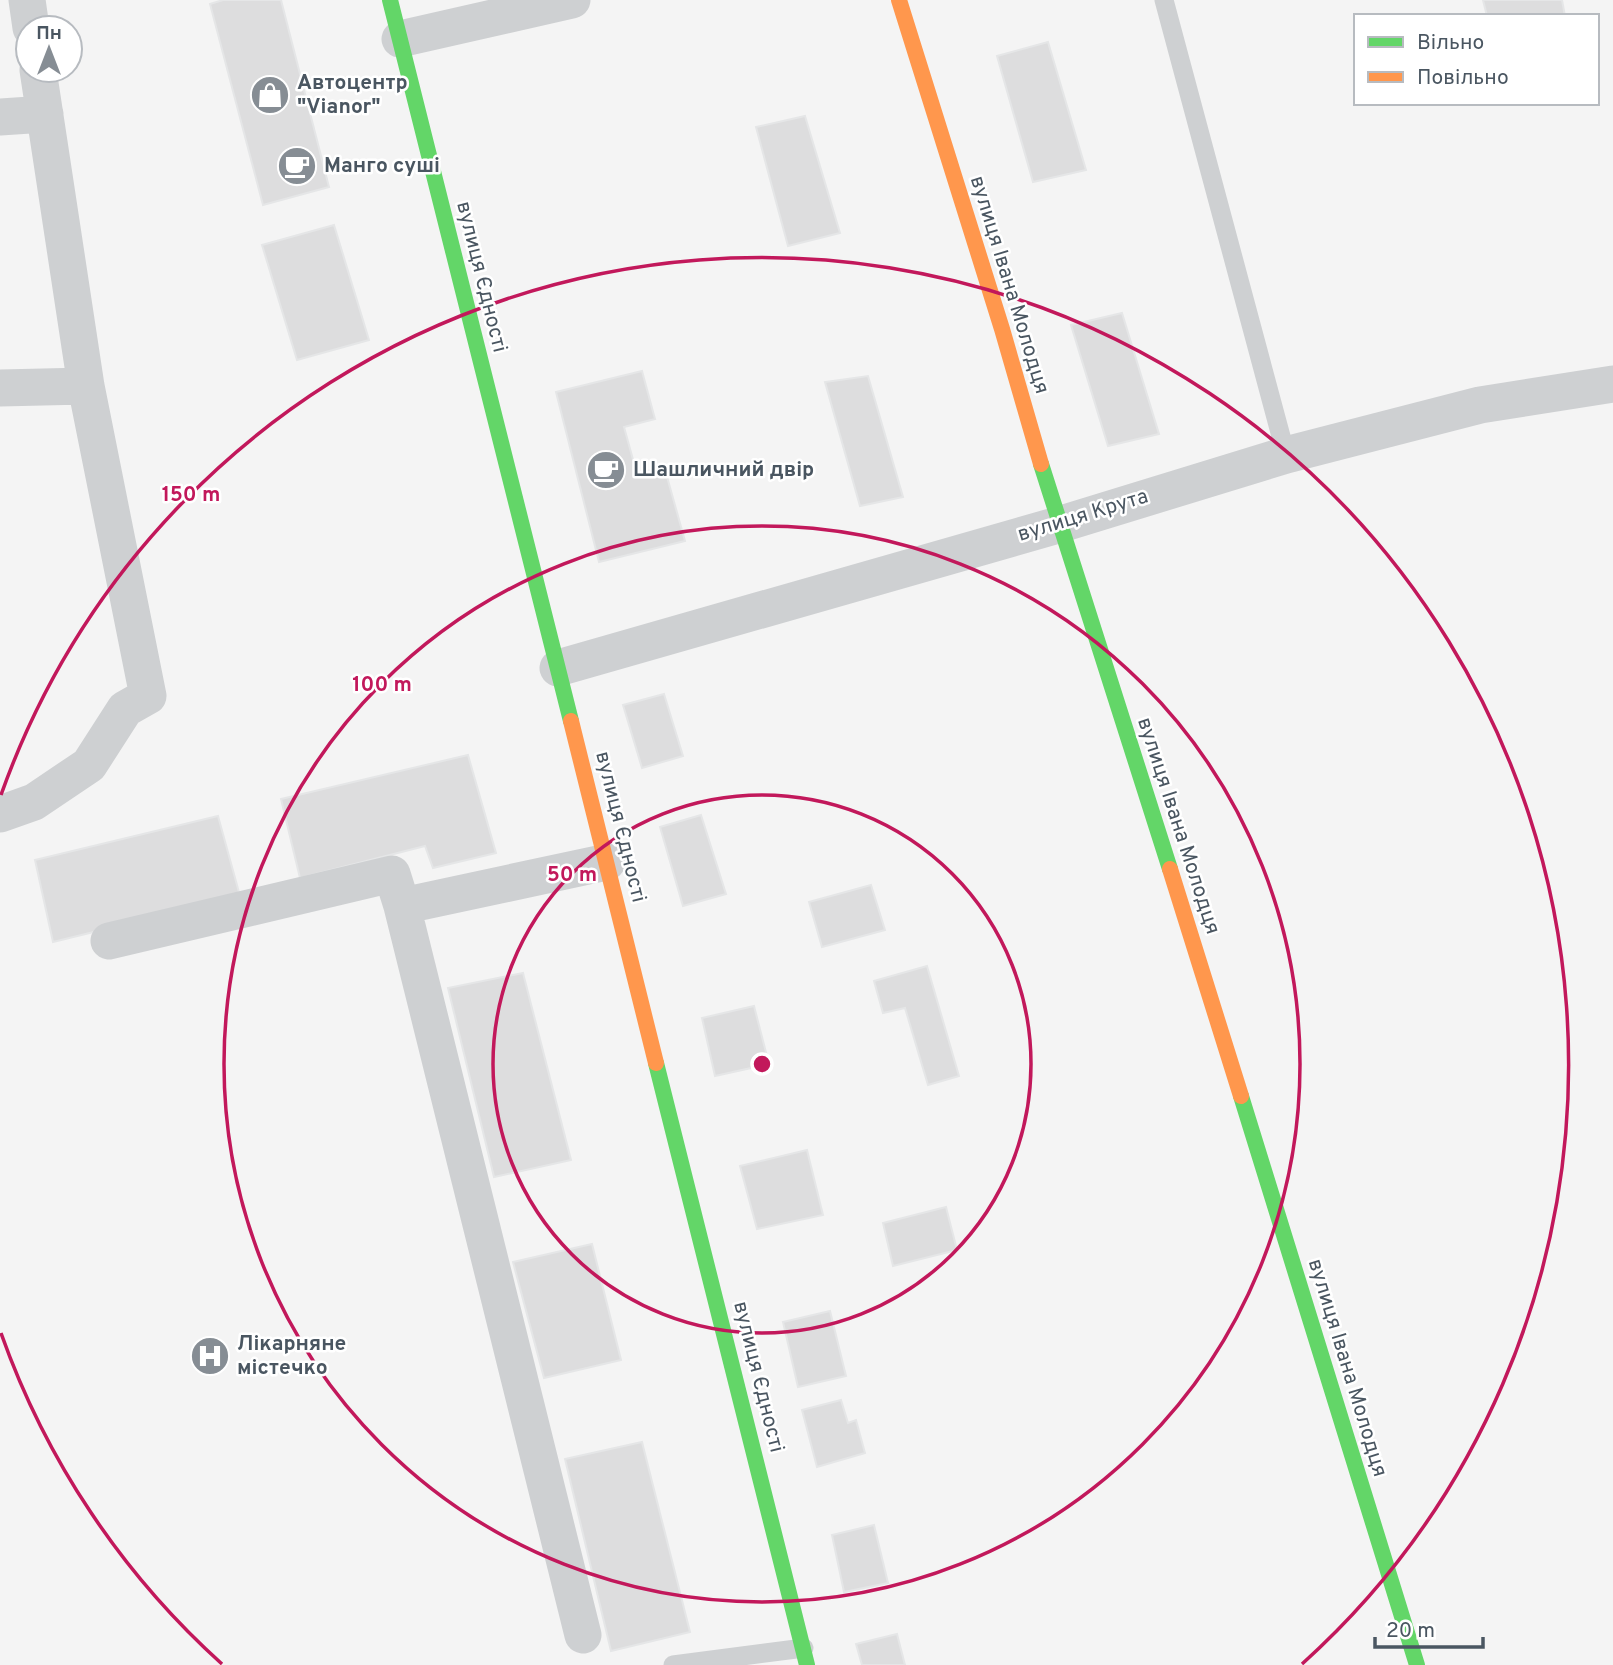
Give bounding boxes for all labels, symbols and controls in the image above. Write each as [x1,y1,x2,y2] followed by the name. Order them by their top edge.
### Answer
[14,14,84,84] north arrow
[1354,14,1599,105] legend
[36,22,62,46] text: Пн
[1417,30,1484,57] text: Вільно
[1417,65,1509,92] text: Повільно
[297,70,408,121] place label: Автоцентр "Vianor"
[249,74,291,116] shop icon: Автоцентр "Vianor"
[276,145,318,187] cafe icon: Манго суші
[324,153,440,180] place label: Манго суші
[963,173,1055,397] street label: вулиця Івана Молодця
[449,199,513,355] street label: вулиця Єдності
[585,449,627,491] cafe icon: Шашличний двір
[633,457,814,484] place label: Шашличний двір
[162,482,220,509] text: 150 m
[1014,483,1152,549] street label: вулиця Крута
[352,672,412,699] text: 100 m
[1130,714,1226,938] street label: вулиця Івана Молодця
[588,749,652,905] street label: вулиця Єдності
[547,862,597,889] text: 50 m
[750,1052,774,1076] centre of rings
[1301,1256,1393,1480] street label: вулиця Івана Молодця
[726,1299,790,1455] street label: вулиця Єдності
[237,1331,346,1382] place label: Лікарняне містечко
[189,1335,231,1377] hospital icon: Лікарняне містечко
[1375,1606,1484,1650] scale bar
[1386,1618,1435,1645] text: 20 m

